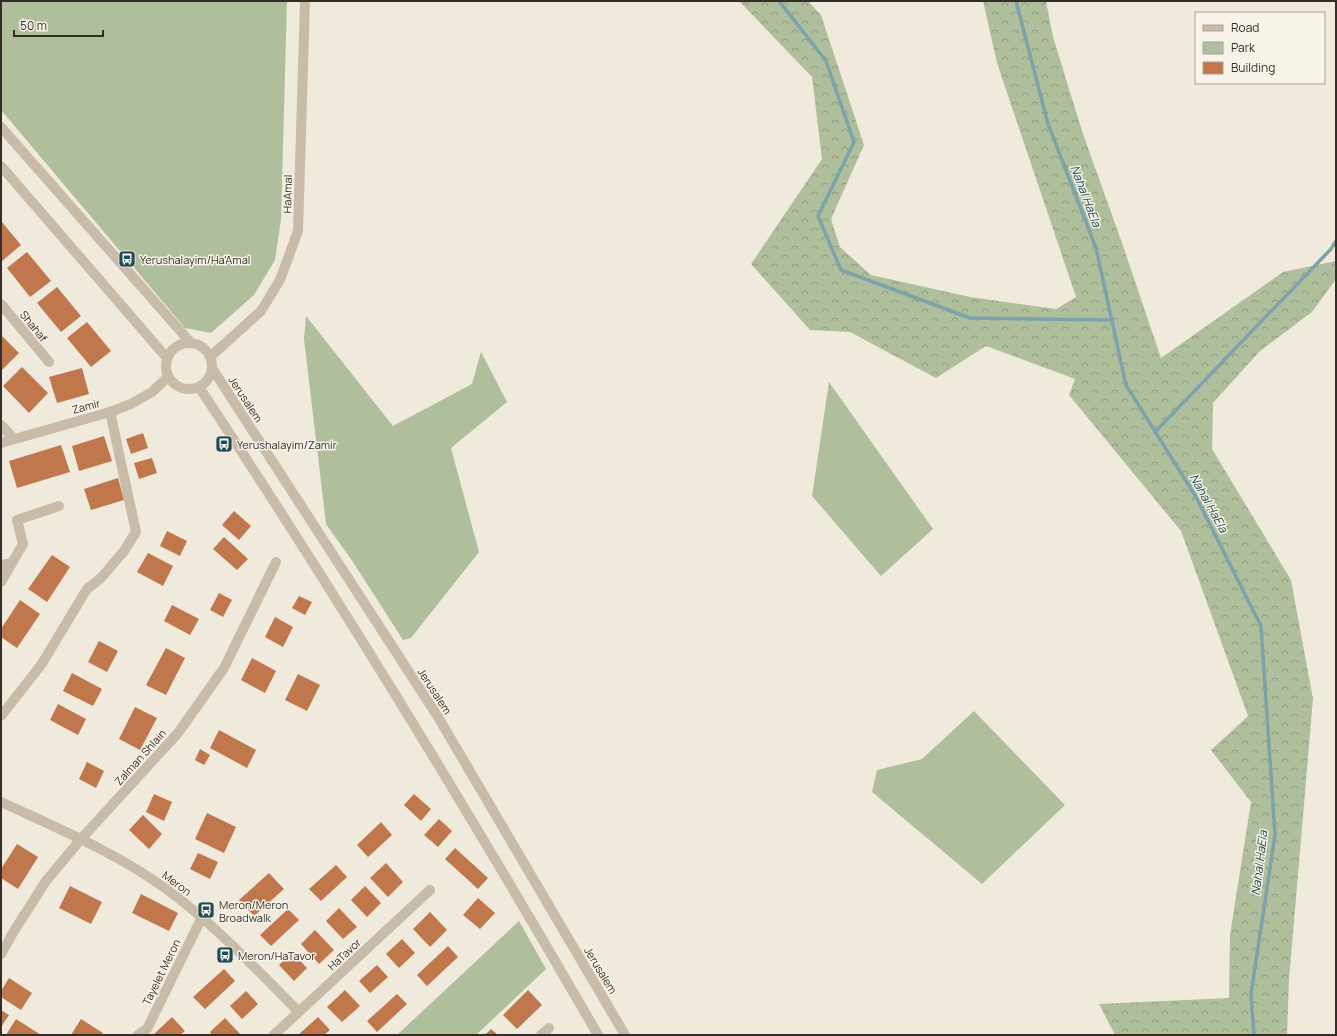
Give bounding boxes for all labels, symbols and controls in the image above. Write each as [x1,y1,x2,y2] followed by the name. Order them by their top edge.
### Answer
[14,12,103,38] scale bar
[1195,12,1325,84] legend
[20,17,47,34] text: 50 m
[1231,19,1259,36] text: Road
[1231,39,1256,56] text: Park
[1231,59,1275,76] text: Building
[1066,163,1106,231] water label: Nahal HaEla
[279,175,295,213] street label: HaAmal
[117,249,137,269] bus stop icon: Yerushalayim/Ha'Amal
[140,252,250,267] place label: Yerushalayim/Ha'Amal
[17,307,51,345] street label: Shahaf
[226,373,266,425] street label: Jerusalem
[70,395,102,417] street label: Zamir
[214,434,234,454] bus stop icon: Yerushalayim/Zamir
[237,437,337,452] place label: Yerushalayim/Zamir
[1186,470,1233,537] water label: Nahal HaEla
[415,665,455,717] street label: Jerusalem
[111,726,169,788] street label: Zalman Shlain
[1247,828,1272,896] water label: Nahal HaEla
[159,867,195,899] street label: Meron
[219,897,288,925] place label: Meron/Meron Broadwalk
[196,900,216,920] bus stop icon: Meron/Meron Broadwalk
[324,935,364,973] street label: HaTavor
[139,936,183,1008] street label: Tayelet Meron
[581,944,621,996] street label: Jerusalem
[215,945,235,965] bus stop icon: Meron/HaTavor
[238,948,315,963] place label: Meron/HaTavor

